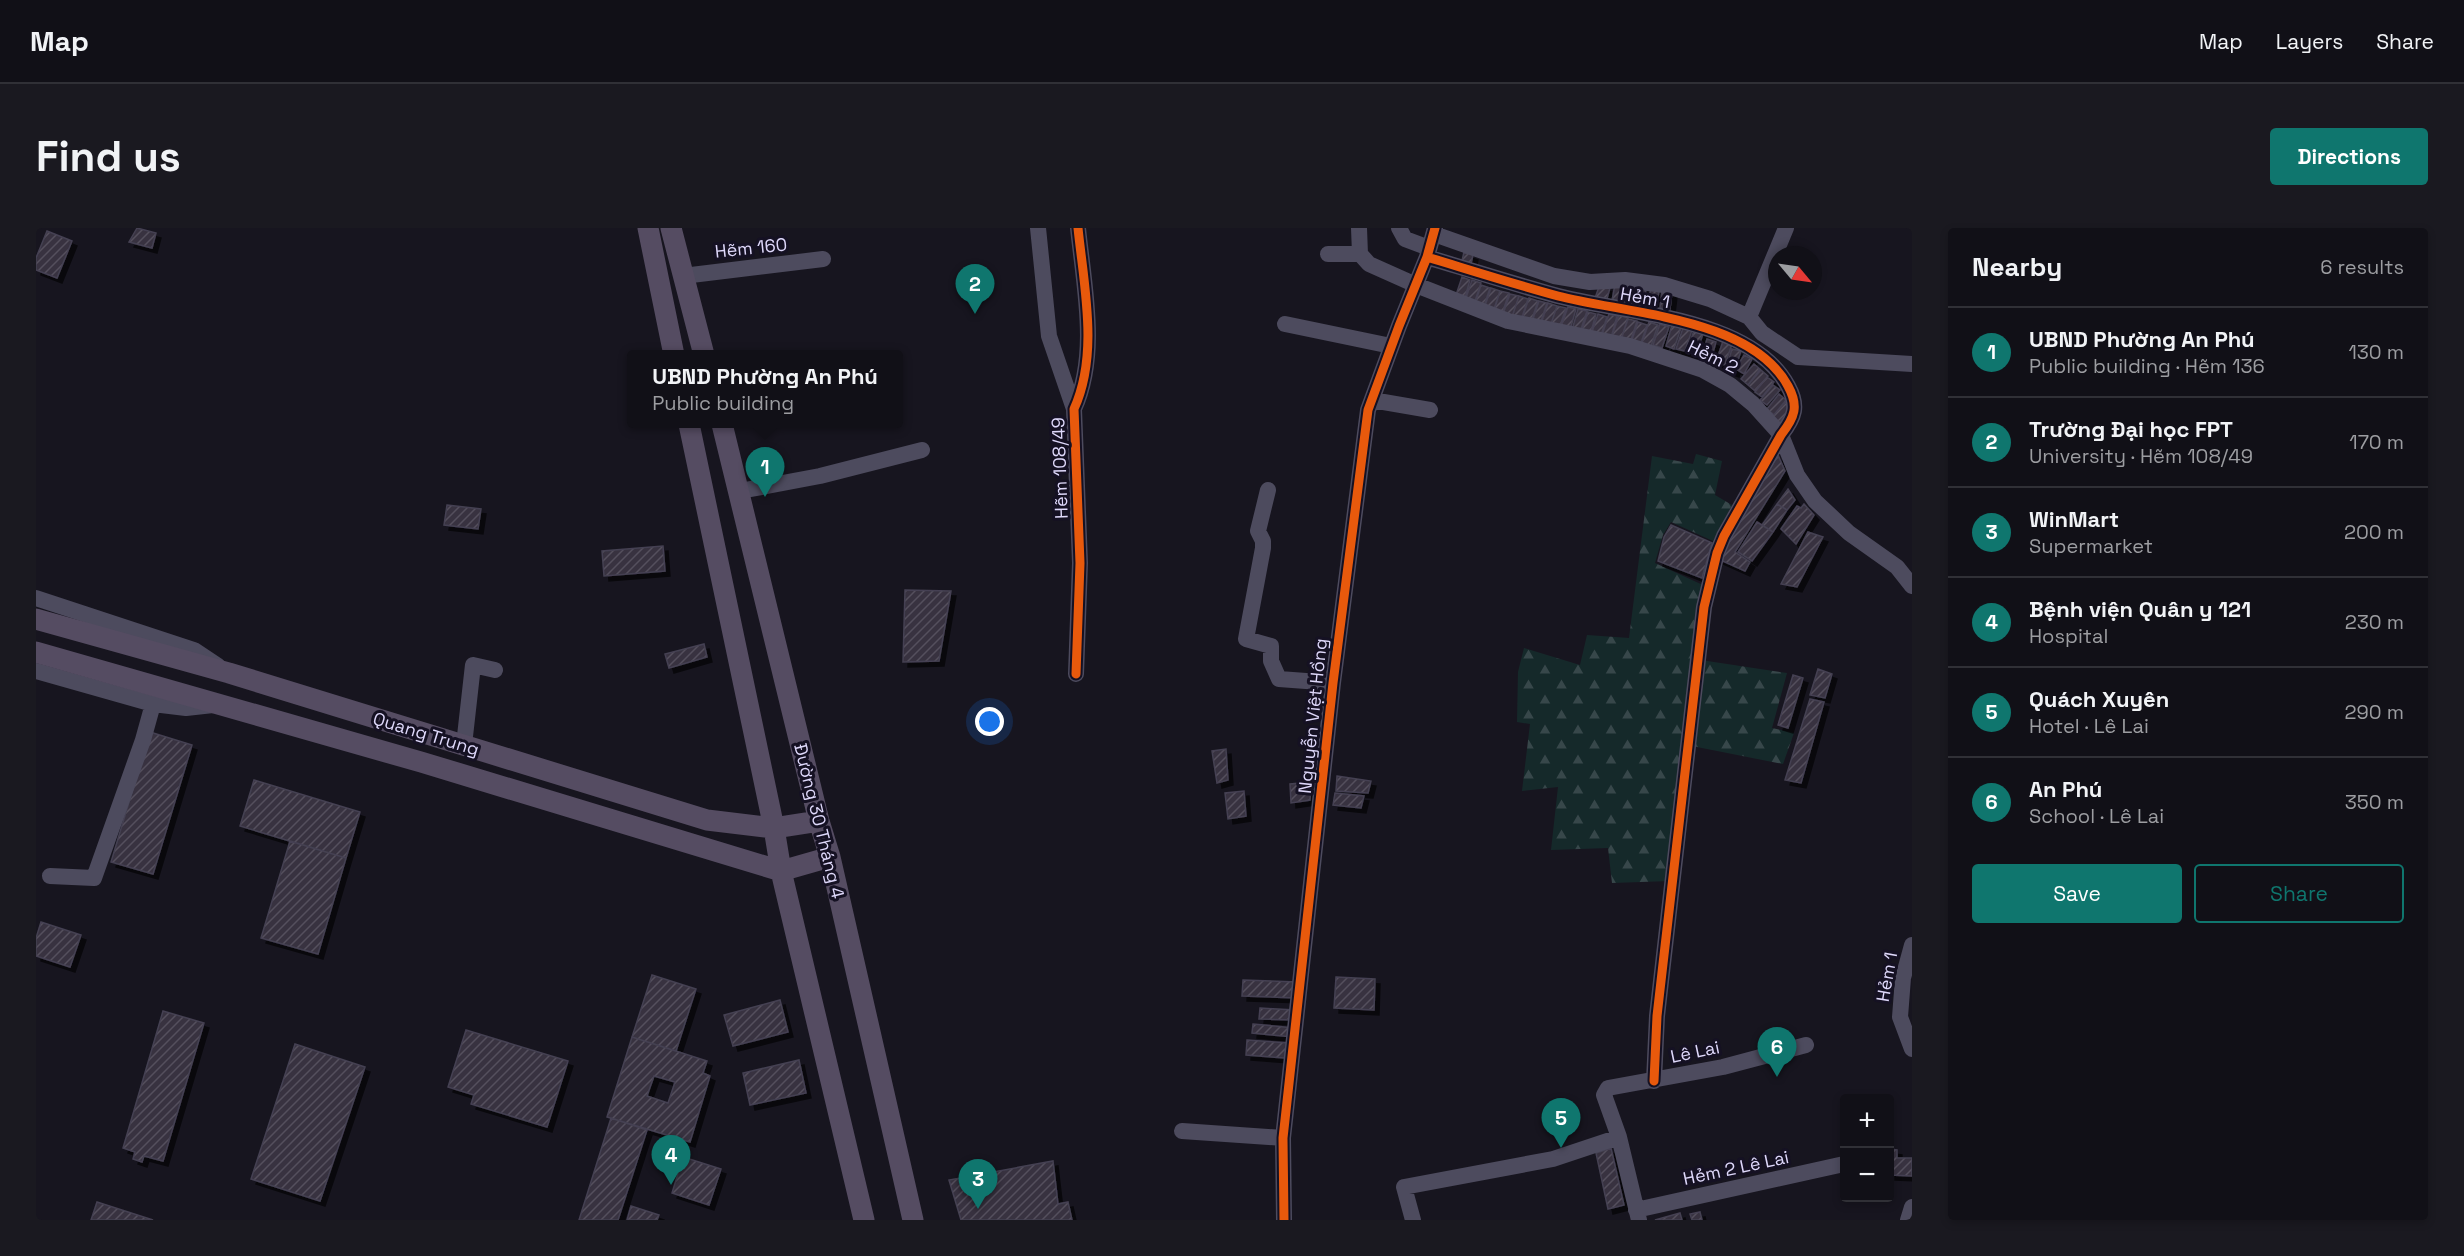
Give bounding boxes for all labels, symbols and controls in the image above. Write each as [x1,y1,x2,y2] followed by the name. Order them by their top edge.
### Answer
[30,23,89,59] text: Map
[2199,28,2243,55] text: Map
[2276,28,2343,55] text: Layers
[2376,28,2434,55] text: Share
[2270,128,2428,185] button: Directions
[36,130,181,183] text: Find us
[714,232,788,263] street label: Hẽm 160
[1768,246,1822,300] north arrow
[1972,250,2062,284] text: Nearby
[2320,254,2404,280] text: 6 results
[956,264,994,314] pin: 2
[1618,282,1672,313] street label: Hẻm 1
[2029,325,2255,353] text: UBND Phường An Phú
[1684,335,1742,379] street label: Hẻm 2
[1987,339,1996,365] text: 1
[2348,339,2404,365] text: 130 m
[627,350,903,428] popup
[2029,353,2265,379] text: Public building · Hẽm 136
[652,362,878,390] text: UBND Phường An Phú
[652,390,794,416] text: Public building
[2029,415,2233,443] text: Trường Đại học FPT
[1046,417,1073,519] street label: Hẽm 108/49
[1986,429,1997,455] text: 2
[2349,429,2404,455] text: 170 m
[2029,443,2253,469] text: University · Hẽm 108/49
[746,448,784,497] pin: 1
[2029,505,2119,533] text: WinMart
[1985,519,1998,545] text: 3
[2344,519,2404,545] text: 200 m
[2029,533,2153,559] text: Supermarket
[2029,595,2251,623] text: Bệnh viện Quân y 121
[1985,609,1998,635] text: 4
[2345,609,2404,635] text: 230 m
[2029,623,2108,649] text: Hospital
[1293,637,1332,795] street label: Nguyễn Việt Hồng
[2029,685,2169,713] text: Quách Xuyên
[1986,699,1998,725] text: 5
[2345,699,2404,725] text: 290 m
[370,706,482,761] street label: Quang Trung
[975,707,1004,736] your location
[2029,713,2149,739] text: Hotel · Lê Lai
[789,741,850,901] street label: Đường 30 Tháng 4
[2029,775,2102,803] text: An Phú
[1985,789,1998,815] text: 6
[2345,789,2404,815] text: 350 m
[2029,803,2164,829] text: School · Lê Lai
[1972,864,2182,923] button: Save
[2194,864,2404,923] button: Share
[1871,950,1902,1004] street label: Hẻm 1
[1758,1028,1796,1077] pin: 6
[1668,1035,1722,1068] street label: Lê Lai
[1840,1094,1894,1202] map controls
[1840,1094,1894,1148] button: +
[1542,1098,1580,1148] pin: 5
[652,1136,690,1185] pin: 4
[1681,1145,1791,1190] street label: Hẻm 2 Lê Lai
[1840,1148,1894,1202] button: −
[958,1160,998,1209] pin: 3

